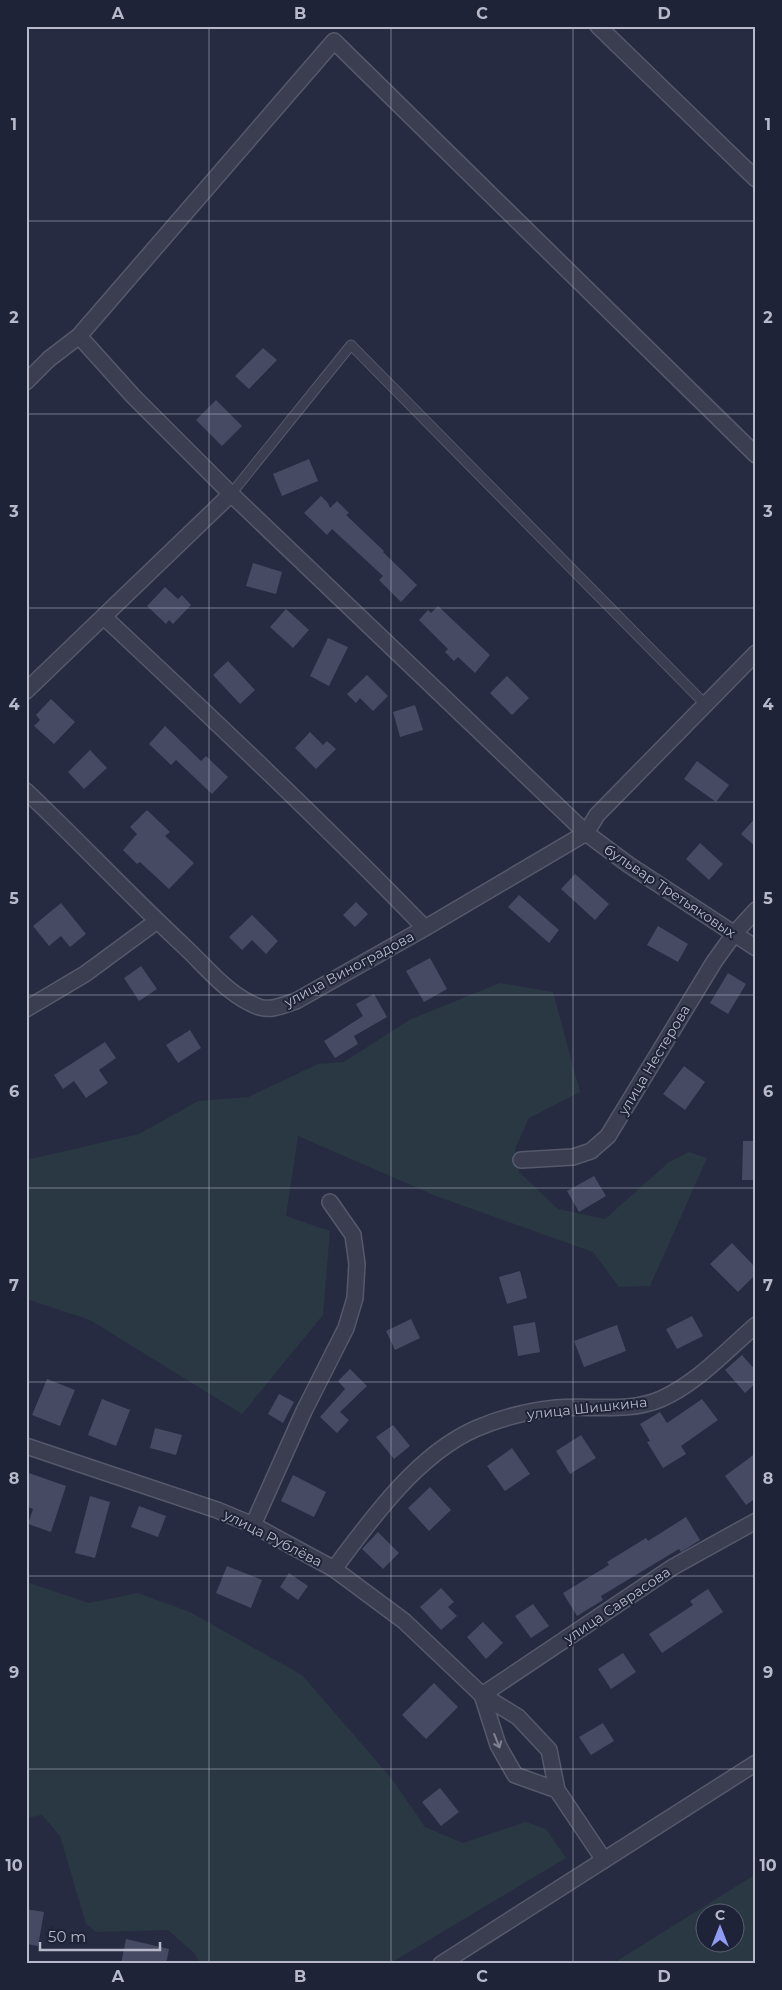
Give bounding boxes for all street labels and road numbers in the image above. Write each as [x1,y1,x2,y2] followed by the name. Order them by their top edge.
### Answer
[601,840,740,942] street label: бульвар Третьяковых
[280,927,417,1011] street label: улица Виноградова
[613,1002,694,1119] street label: улица Нестерова
[525,1393,648,1423] street label: улица Шишкина
[220,1505,325,1571] street label: улица Рублёва
[559,1563,674,1648] street label: улица Саврасова

